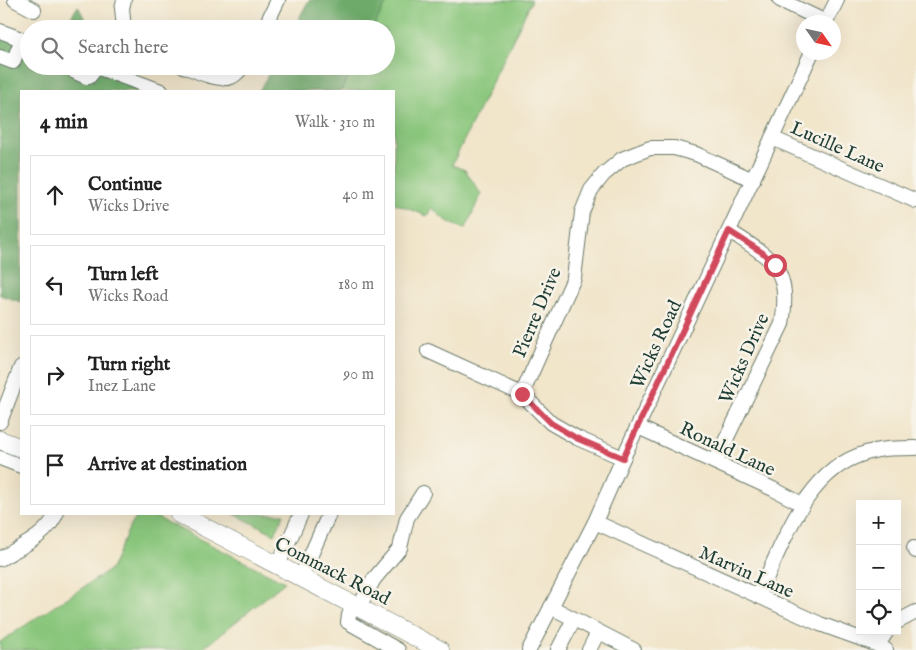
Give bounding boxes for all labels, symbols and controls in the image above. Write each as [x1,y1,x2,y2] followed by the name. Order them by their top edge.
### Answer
[796,15,841,60] north arrow
[20,20,395,75] search box
[38,34,66,62] icon: search
[78,36,169,60] text: Search here
[40,109,88,136] text: 4 min
[295,113,375,133] text: Walk · 310 m
[786,116,888,179] street label: Lucille Lane
[88,173,162,197] text: Continue
[41,181,69,209] icon: ahead
[342,185,374,205] text: 40 m
[88,197,169,217] text: Wicks Drive
[764,254,787,277] route start
[88,263,159,287] text: Turn left
[508,264,568,362] street label: Pierre Drive
[41,271,69,299] icon: left
[338,275,374,295] text: 180 m
[88,287,168,307] text: Wicks Road
[626,296,688,393] street label: Wicks Road
[714,310,776,408] street label: Wicks Drive
[88,353,170,377] text: Turn right
[41,361,69,389] icon: right
[343,365,374,385] text: 90 m
[88,377,156,397] text: Inez Lane
[511,383,534,406] route end
[675,417,779,483] street label: Ronald Lane
[41,451,69,479] icon: arrive
[88,453,247,477] text: Arrive at destination
[856,500,901,635] map controls
[856,500,901,545] button: +
[270,532,395,612] street label: Commack Road
[695,541,798,605] street label: Marvin Lane
[856,545,901,590] button: −
[856,590,901,635] button: locate

